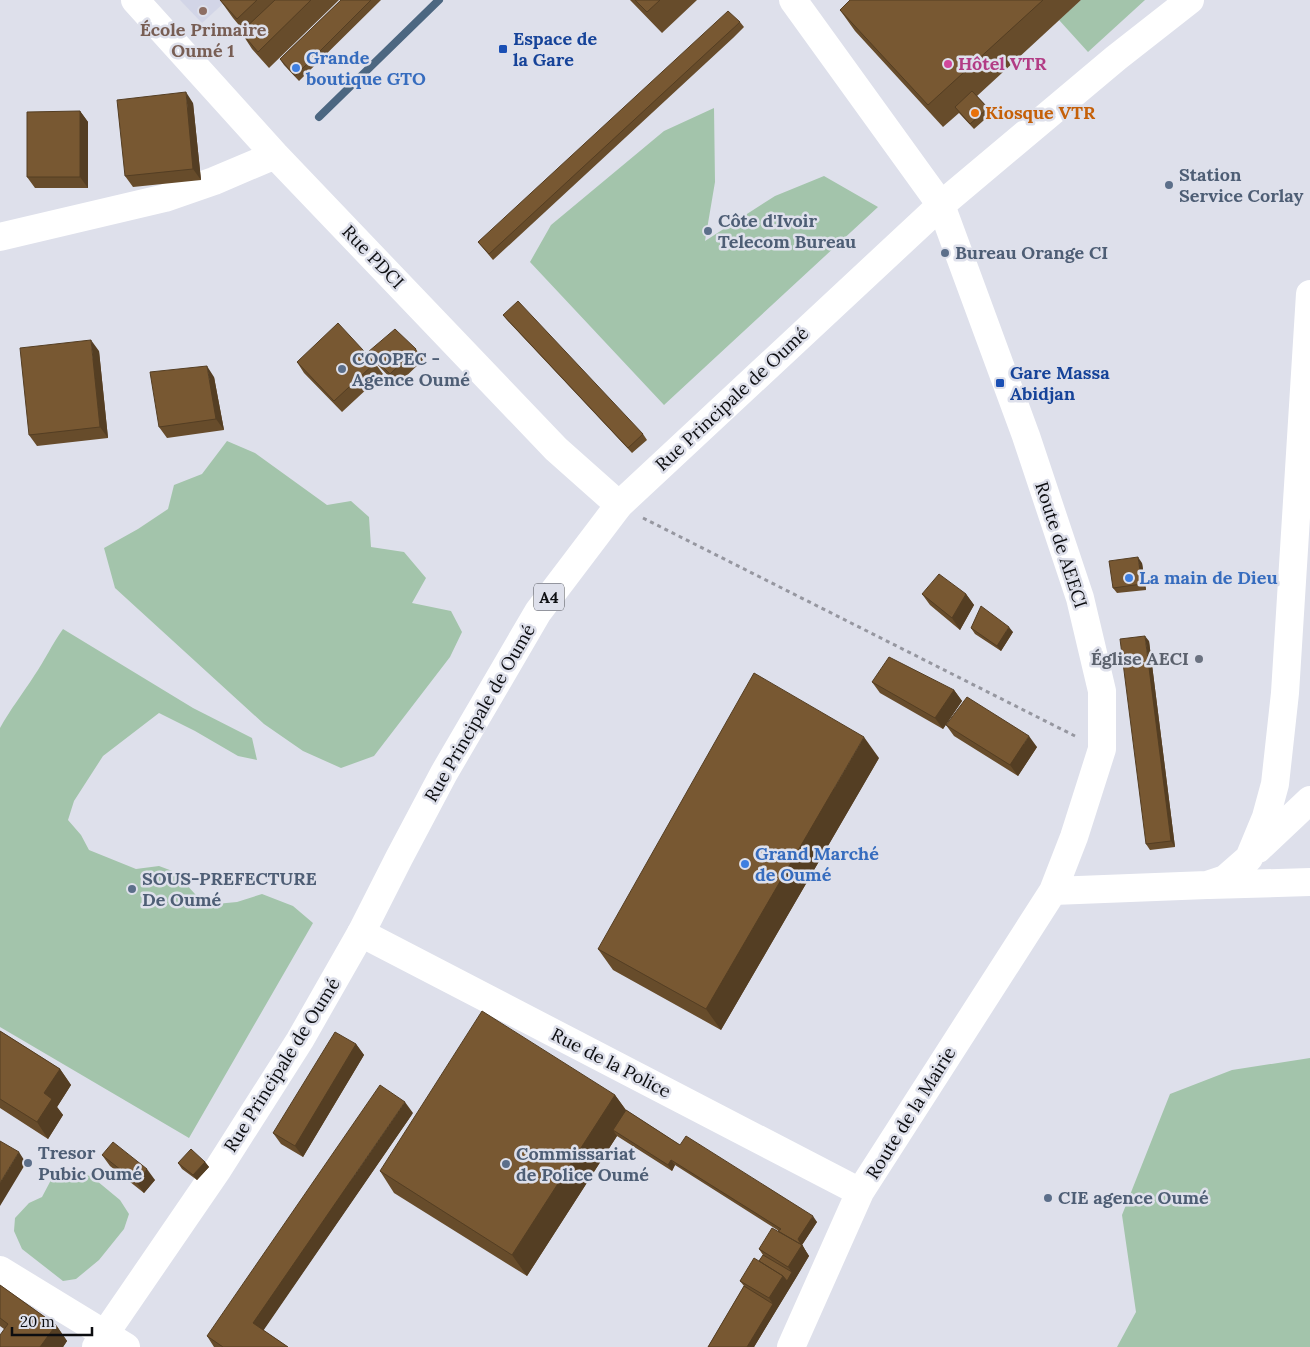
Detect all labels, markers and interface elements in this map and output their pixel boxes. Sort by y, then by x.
marker: École Primaire Oumé 1 [197,5,209,17]
place label: École Primaire Oumé 1 [140,18,267,62]
place label: Espace de la Gare [513,27,598,71]
marker: Espace de la Gare [497,43,509,55]
place label: Grande boutique GTO [305,46,426,90]
place label: Hôtel VTR [958,52,1047,75]
marker: Hôtel VTR [942,58,954,70]
marker: Grande boutique GTO [290,62,302,74]
place label: Kiosque VTR [985,101,1096,124]
marker: Kiosque VTR [969,107,981,119]
place label: Station Service Corlay [1179,163,1303,207]
marker: Station Service Corlay [1163,179,1175,191]
place label: Côte d'Ivoir Telecom Bureau [718,209,856,253]
street label: Rue PDCI [338,220,409,293]
marker: Côte d'Ivoir Telecom Bureau [702,225,714,237]
place label: Bureau Orange CI [955,241,1108,264]
marker: Bureau Orange CI [939,247,951,259]
street label: Rue Principale de Oumé [650,321,813,476]
place label: COOPEC - Agence Oumé [352,347,470,391]
place label: Gare Massa Abidjan [1010,361,1110,405]
marker: COOPEC - Agence Oumé [336,363,348,375]
marker: Gare Massa Abidjan [994,377,1006,389]
street label: Route de AEECI [1030,479,1093,611]
place label: La main de Dieu [1139,566,1278,589]
marker: La main de Dieu [1123,572,1135,584]
road number: A4 [534,584,564,610]
street label: Rue Principale de Oumé [419,620,540,806]
place label: Église AECI [1091,647,1189,670]
marker: Église AECI [1193,653,1205,665]
place label: Grand Marché de Oumé [755,842,879,886]
marker: Grand Marché de Oumé [739,858,751,870]
place label: SOUS-PREFECTURE De Oumé [142,867,317,911]
marker: SOUS-PREFECTURE De Oumé [126,883,138,895]
street label: Rue Principale de Oumé [218,973,345,1156]
street label: Rue de la Police [548,1023,675,1103]
street label: Route de la Mairie [861,1042,961,1183]
place label: Tresor Pubic Oumé [38,1141,142,1185]
place label: Commissariat de Police Oumé [516,1142,649,1186]
marker: Tresor Pubic Oumé [22,1157,34,1169]
marker: Commissariat de Police Oumé [500,1158,512,1170]
place label: CIE agence Oumé [1058,1186,1209,1209]
marker: CIE agence Oumé [1042,1192,1054,1204]
scale bar [12,1304,92,1336]
text: 20 m [20,1312,55,1331]

